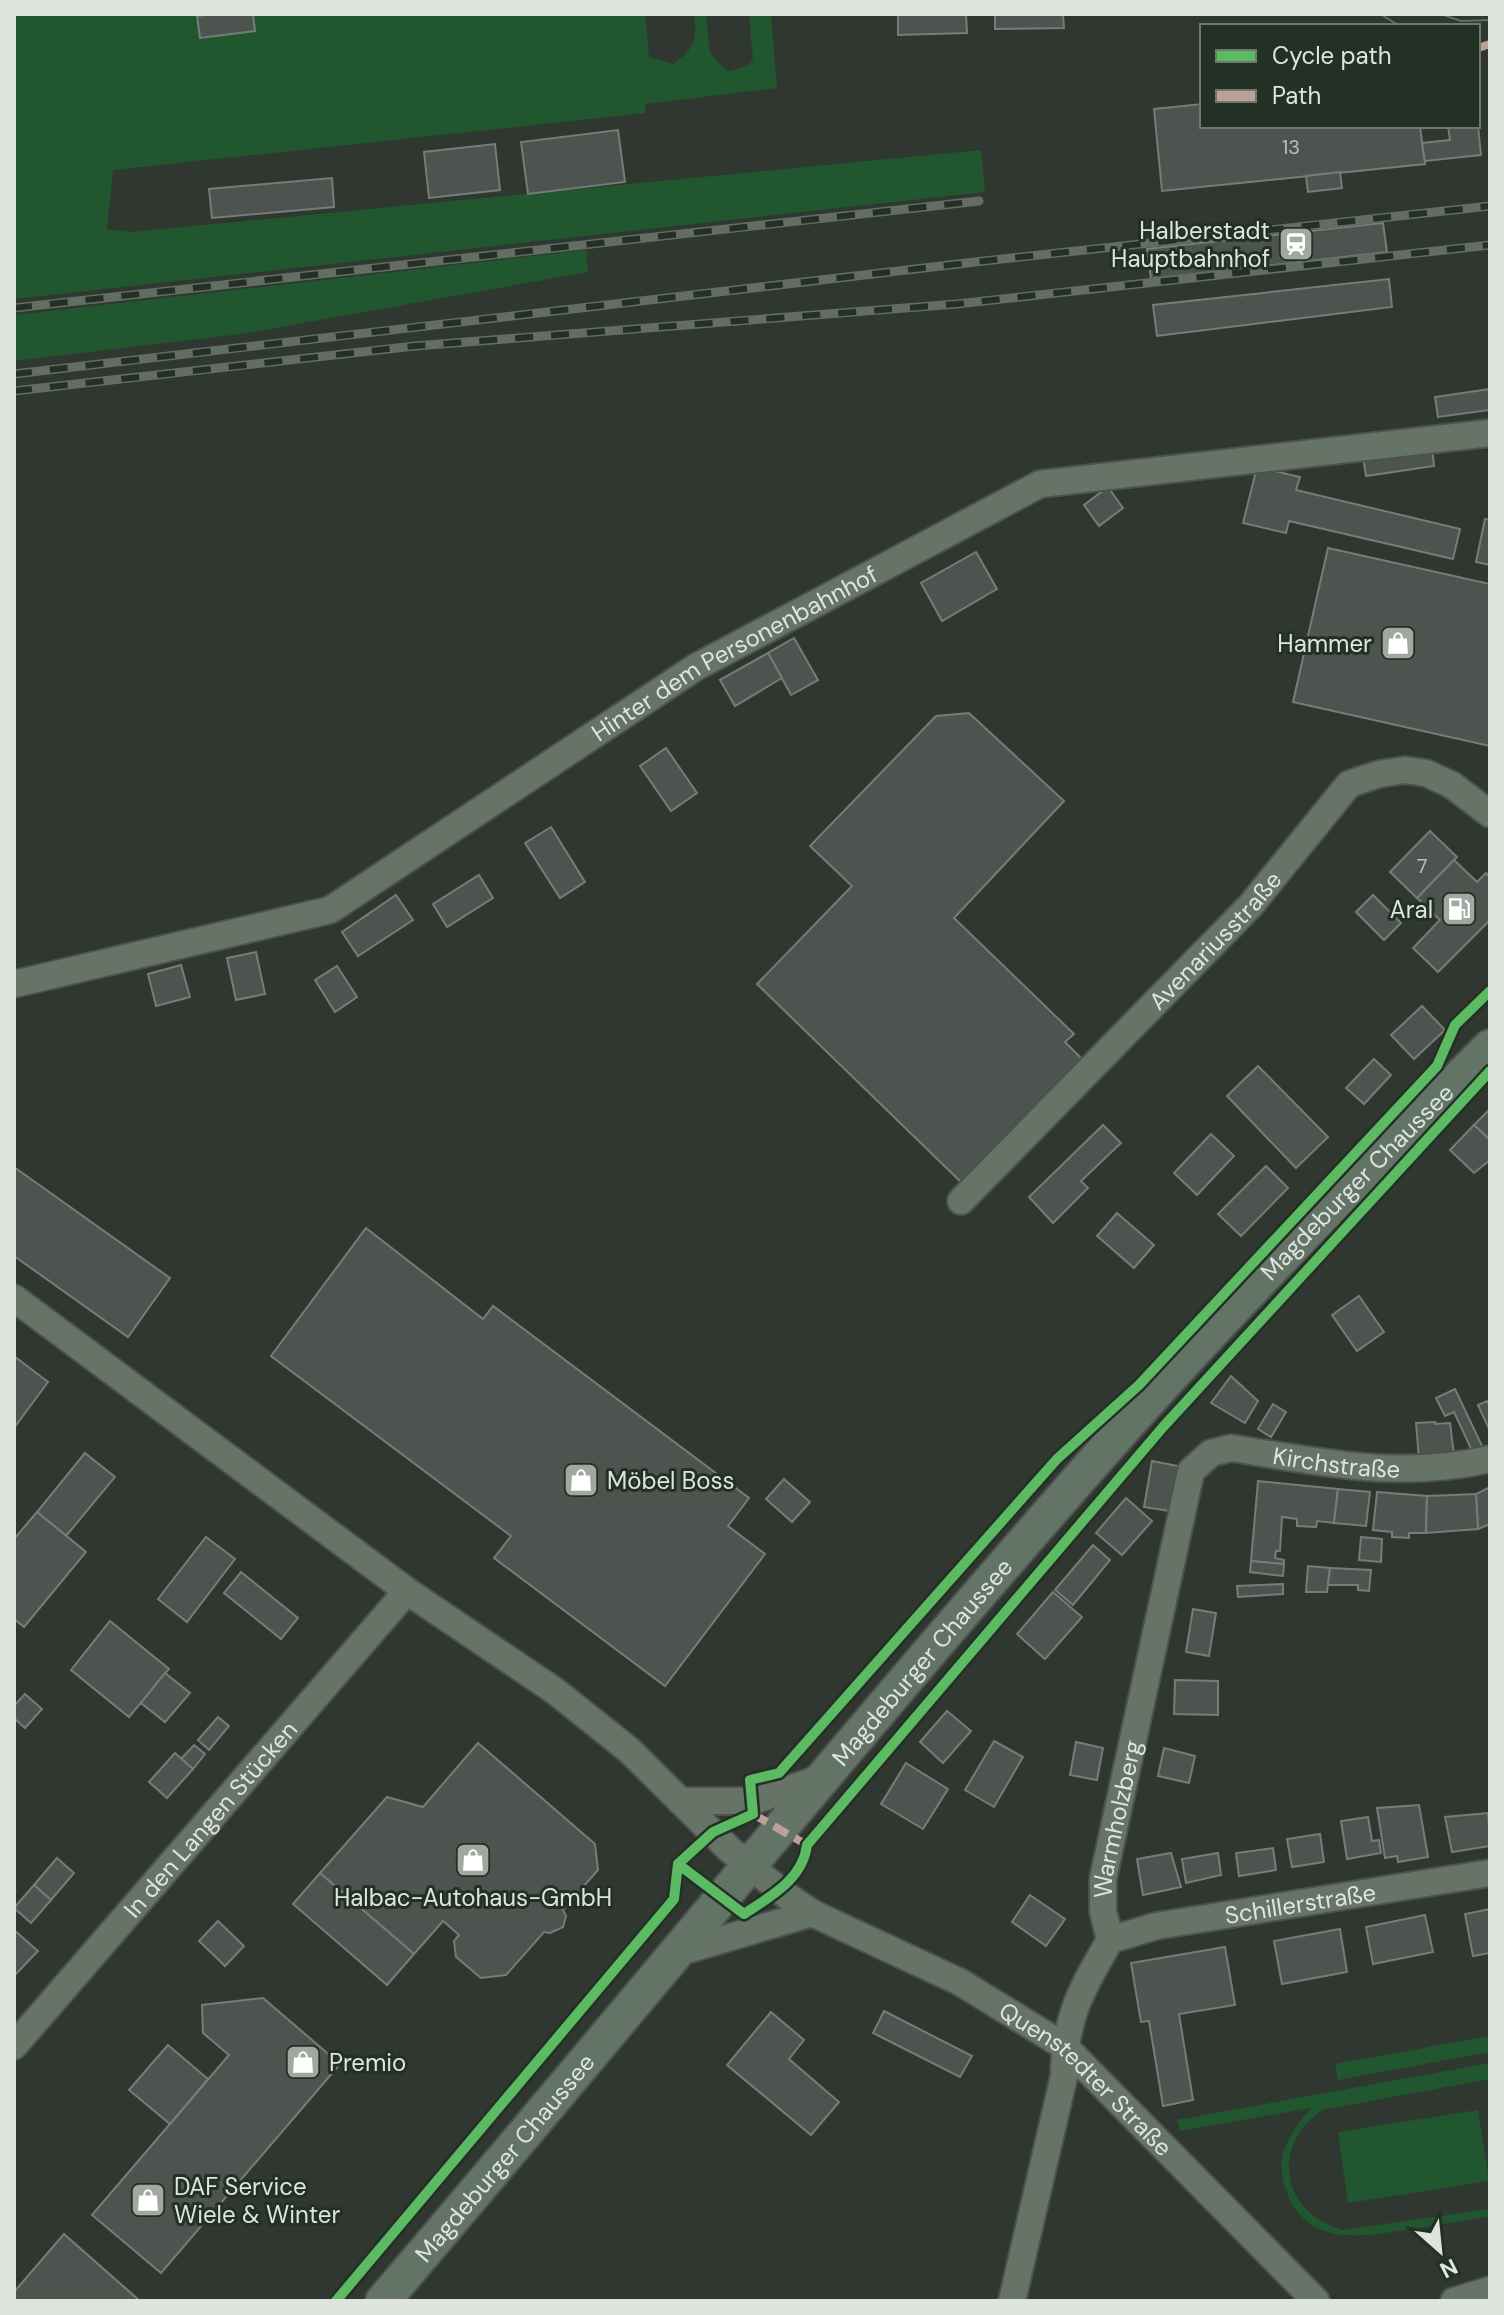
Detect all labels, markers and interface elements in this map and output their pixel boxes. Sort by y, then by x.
legend [1200,24,1480,128]
text: Cycle path [1272,40,1391,71]
text: Path [1272,80,1321,111]
house number: 13 [1282,134,1300,160]
place label: Halberstadt Hauptbahnhof [1111,215,1270,274]
station icon: Halberstadt Hauptbahnhof [1277,225,1315,263]
street label: Hinter dem Personenbahnhof [585,558,882,748]
shop icon: Hammer [1379,624,1417,662]
place label: Hammer [1277,628,1372,659]
house number: 7 [1417,853,1427,879]
street label: Avenariusstraße [1142,865,1288,1016]
fuel station icon: Aral [1440,890,1478,928]
place label: Aral [1390,894,1433,925]
street label: Magdeburger Chaussee [1253,1077,1460,1287]
street label: Kirchstraße [1271,1439,1400,1484]
shop icon: Möbel Boss [562,1461,600,1499]
place label: Möbel Boss [607,1465,735,1496]
street label: Magdeburger Chaussee [824,1551,1019,1772]
street label: In den Langen Stücken [117,1714,304,1924]
street label: Warmholzberg [1088,1737,1148,1898]
shop icon: Halbac-Autohaus-GmbH [454,1841,492,1879]
street label: Schillerstraße [1222,1876,1378,1930]
place label: Halbac-Autohaus-GmbH [334,1882,612,1913]
street label: Quenstedter Straße [993,1994,1179,2162]
shop icon: Premio [284,2043,322,2081]
place label: Premio [329,2047,406,2078]
street label: Magdeburger Chaussee [408,2047,601,2268]
place label: DAF Service Wiele & Winter [174,2171,340,2230]
shop icon: DAF Service Wiele & Winter [129,2181,167,2219]
north arrow [1400,2211,1480,2291]
text: N [1435,2252,1463,2285]

